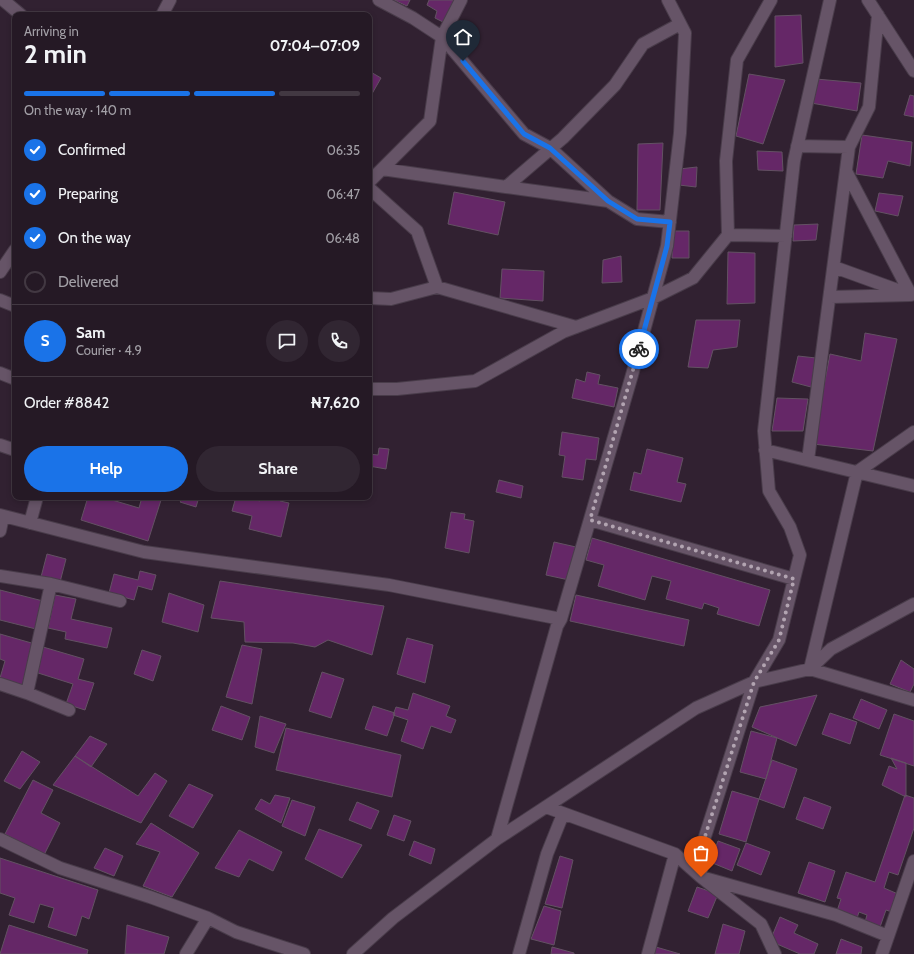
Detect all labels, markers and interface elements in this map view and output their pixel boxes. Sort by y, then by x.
pin [446,20,480,61]
text: Arriving in [24,23,79,39]
icon: home [452,26,474,48]
text: 07:04–07:09 [270,37,360,55]
text: 2 min [24,38,87,70]
text: On the way · 140 m [24,102,131,118]
icon: check [24,139,46,161]
text: Confirmed [58,141,126,159]
text: 06:35 [327,142,360,158]
icon: check [24,183,46,205]
text: Preparing [58,185,118,203]
text: 06:47 [327,186,360,202]
icon: check [24,227,46,249]
text: On the way [58,229,131,247]
text: 06:48 [325,230,360,246]
text: Delivered [58,273,119,291]
button: chat [266,320,308,362]
button: phone [318,320,360,362]
text: Sam [76,324,105,342]
courier [619,329,659,369]
text: S [41,332,49,350]
icon: bike [628,338,650,360]
text: Courier · 4.9 [76,342,142,358]
text: Order #8842 [24,394,109,412]
text: ₦7,620 [310,394,360,412]
button: Help [24,446,188,492]
button: Share [196,446,360,492]
pin [684,836,718,877]
icon: bag [690,842,712,864]

